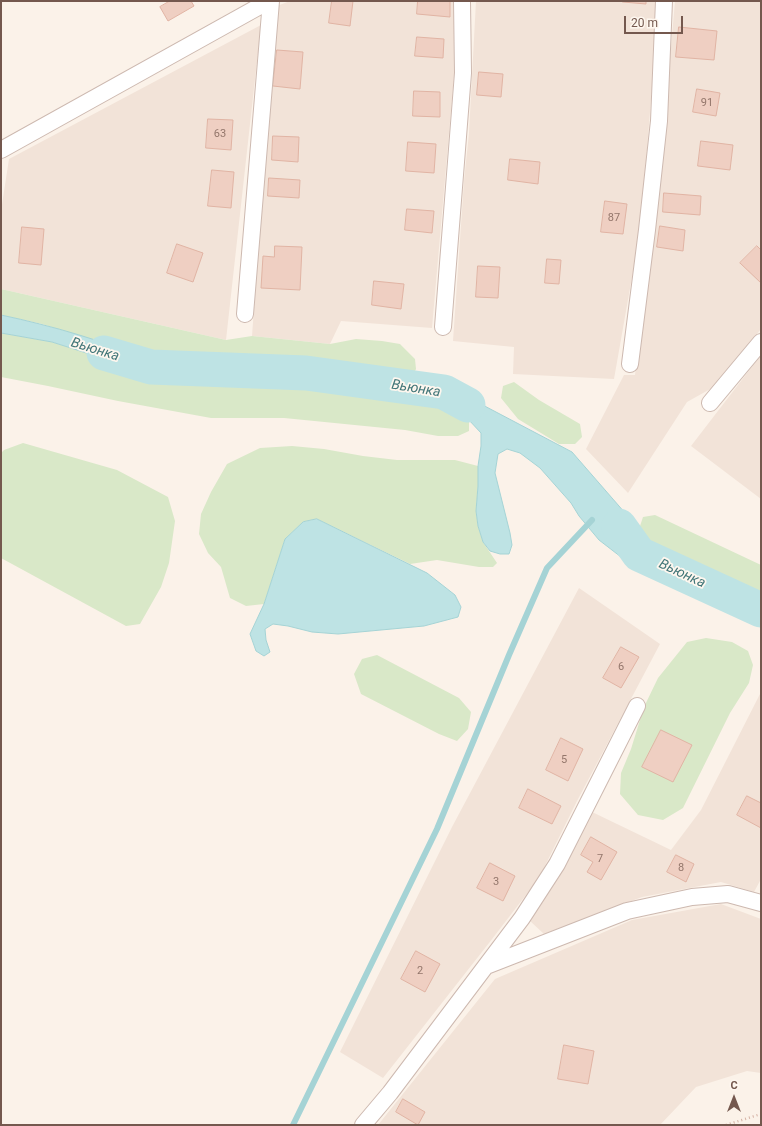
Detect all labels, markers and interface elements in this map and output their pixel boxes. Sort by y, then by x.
scale bar [626,8,685,34]
text: 20 m [631,16,658,30]
house number: 91 [701,96,713,110]
house number: 63 [214,127,226,141]
house number: 87 [608,211,620,225]
water label: Вьюнка [69,335,121,365]
water label: Вьюнка [390,377,442,401]
water label: Вьюнка [656,556,708,592]
house number: 6 [618,660,624,674]
house number: 5 [561,753,567,767]
house number: 7 [597,852,603,866]
house number: 8 [678,861,684,875]
house number: 3 [493,875,499,889]
house number: 2 [417,964,423,978]
north arrow [714,1078,754,1118]
text: С [730,1079,738,1092]

